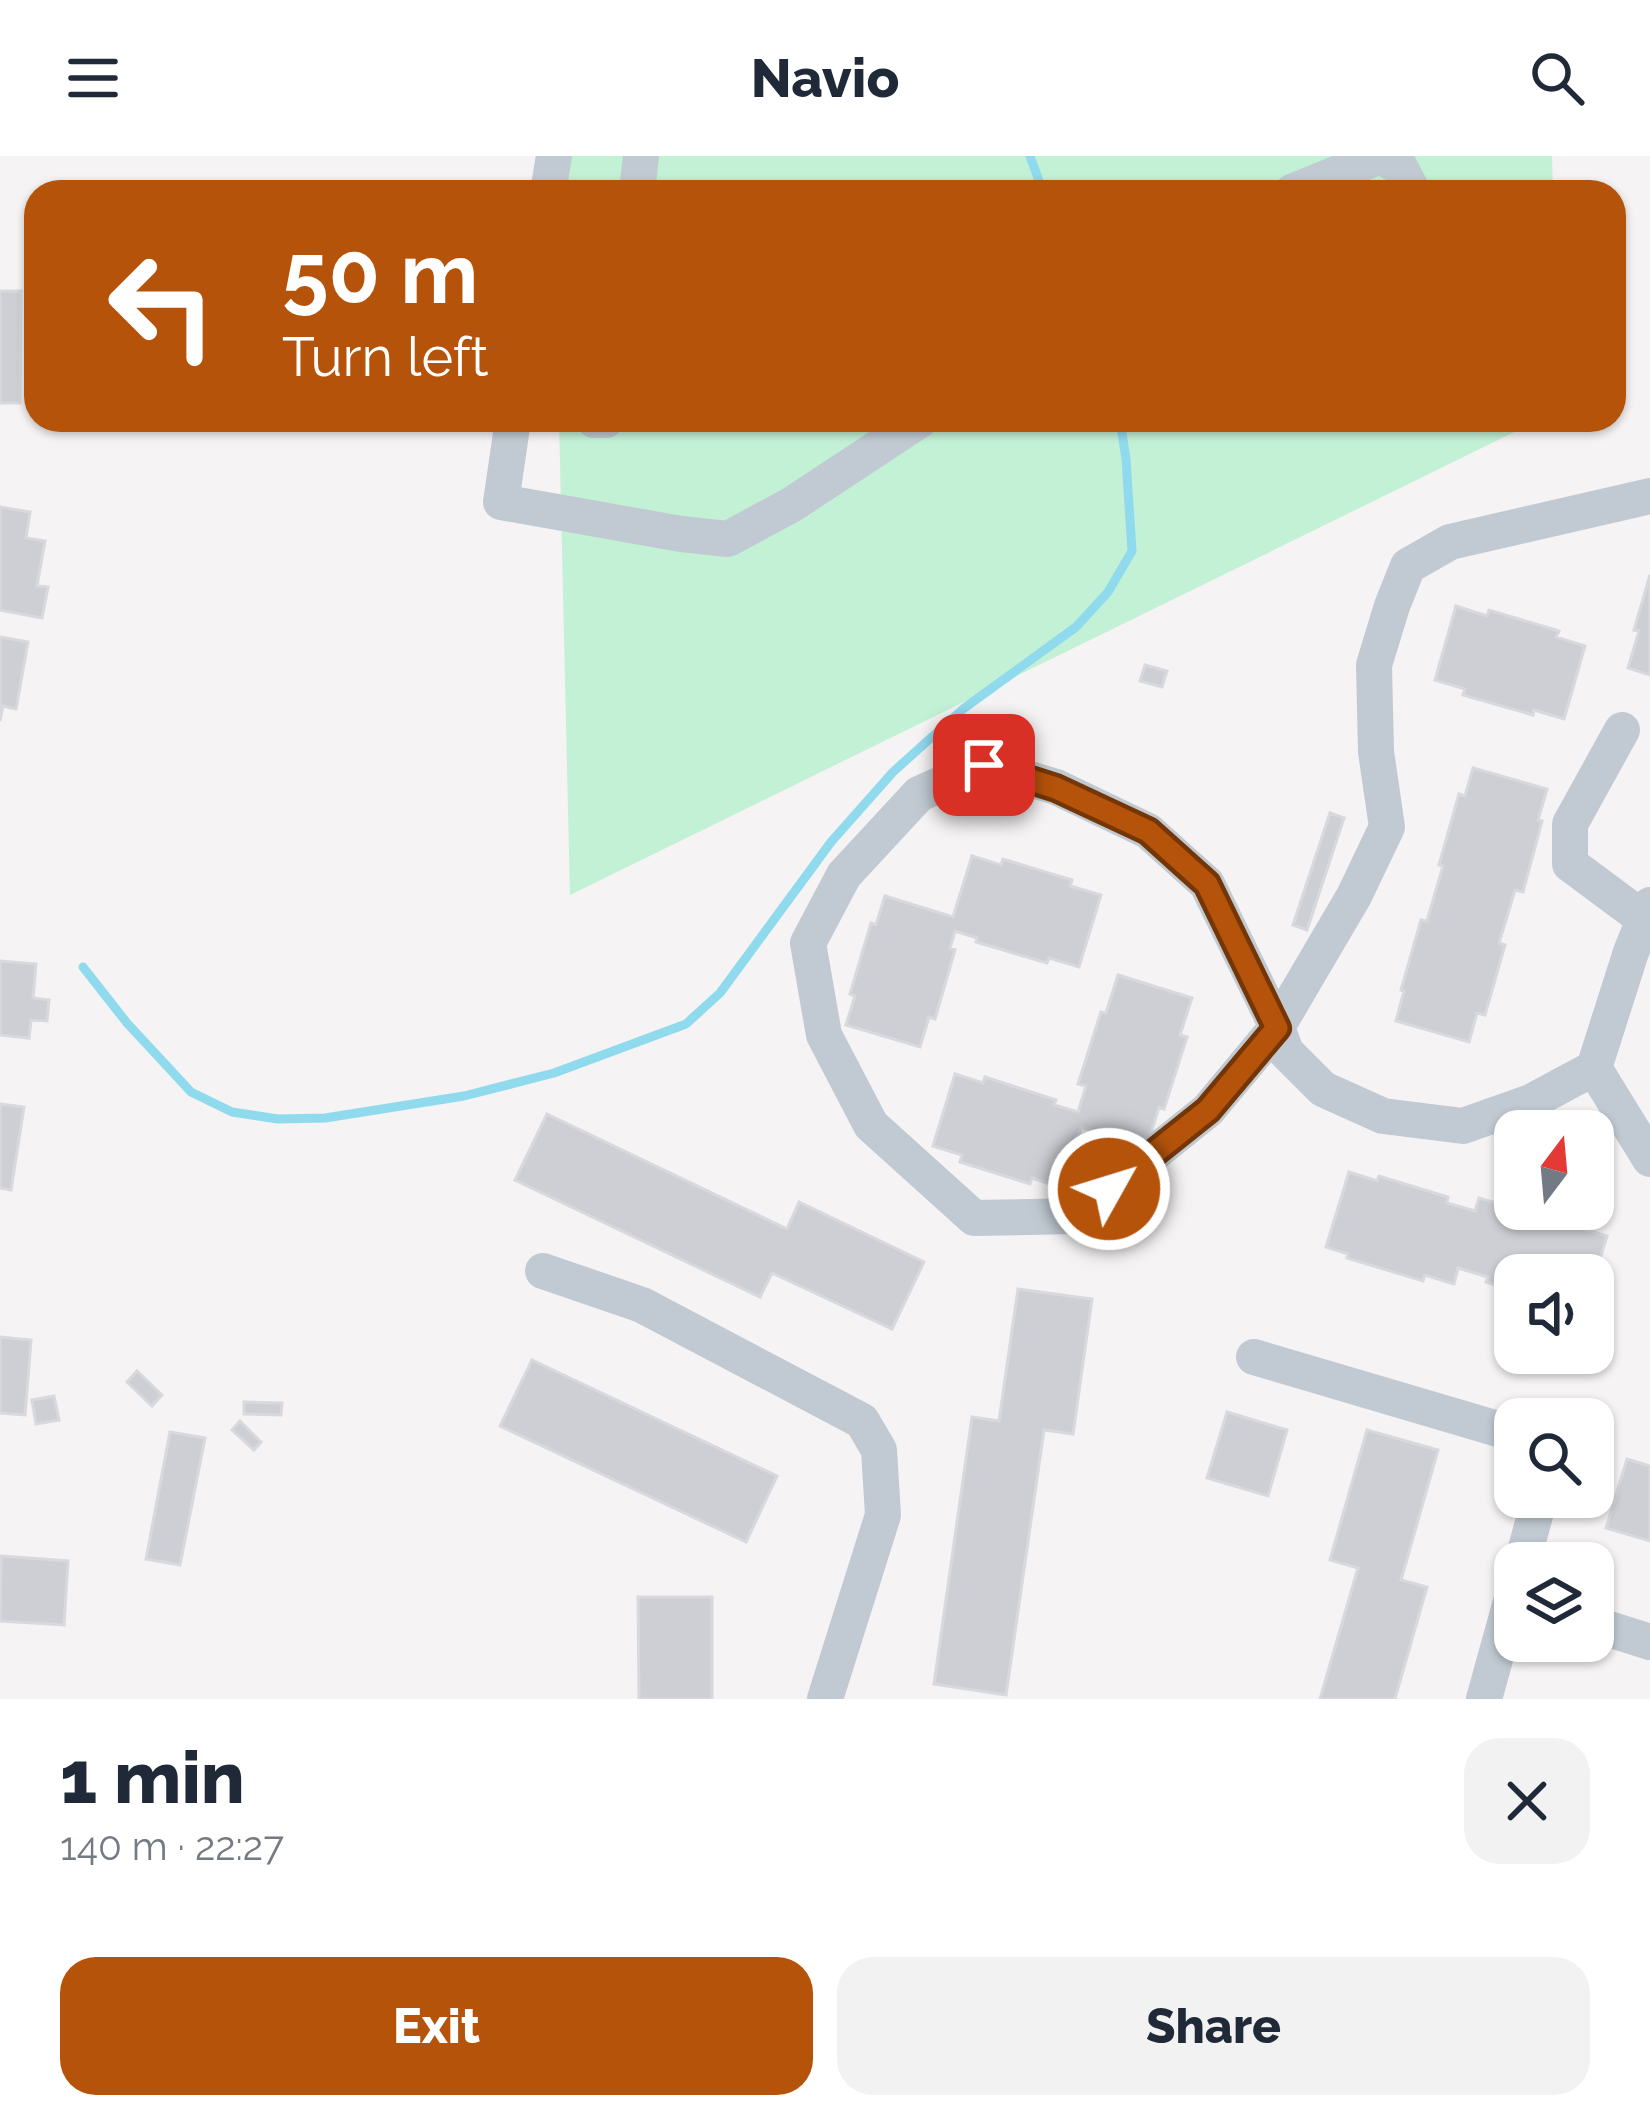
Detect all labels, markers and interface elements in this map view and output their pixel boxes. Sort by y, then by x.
icon: menu [60,45,126,111]
icon: search [1524,45,1590,111]
text: Navio [751,46,899,110]
text: 50 m [282,224,478,323]
icon: left [84,228,240,384]
text: Turn left [282,325,489,389]
pin [933,714,1035,816]
icon: arrive [951,732,1017,798]
north arrow [1494,1110,1614,1230]
map controls [1494,1110,1614,1662]
position arrow [1046,1126,1172,1252]
button: sound [1494,1254,1614,1374]
button: search [1494,1398,1614,1518]
button: layers [1494,1542,1614,1662]
text: 1 min [60,1735,245,1820]
button: close [1464,1738,1590,1864]
text: 140 m · 22:27 [60,1823,284,1869]
button: Exit [60,1957,813,2095]
button: Share [837,1957,1590,2095]

